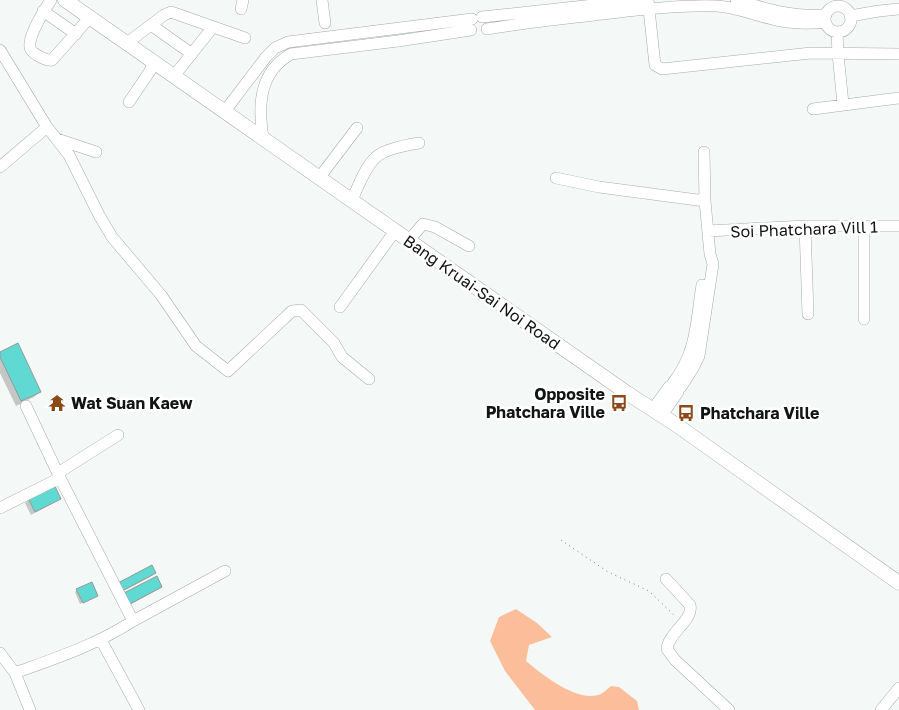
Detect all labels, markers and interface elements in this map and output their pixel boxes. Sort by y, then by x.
street label: Soi Phatchara Vill 1 [730,216,878,242]
street label: Bang Kruai-Sai Noi Road [400,230,564,354]
place label: Opposite Phatchara Ville [486,384,605,422]
temple icon: Wat Suan Kaew [47,393,67,413]
place label: Wat Suan Kaew [71,393,193,413]
bus stop icon: Opposite Phatchara Ville [609,393,629,413]
bus stop icon: Phatchara Ville [676,403,696,423]
place label: Phatchara Ville [700,403,819,423]

